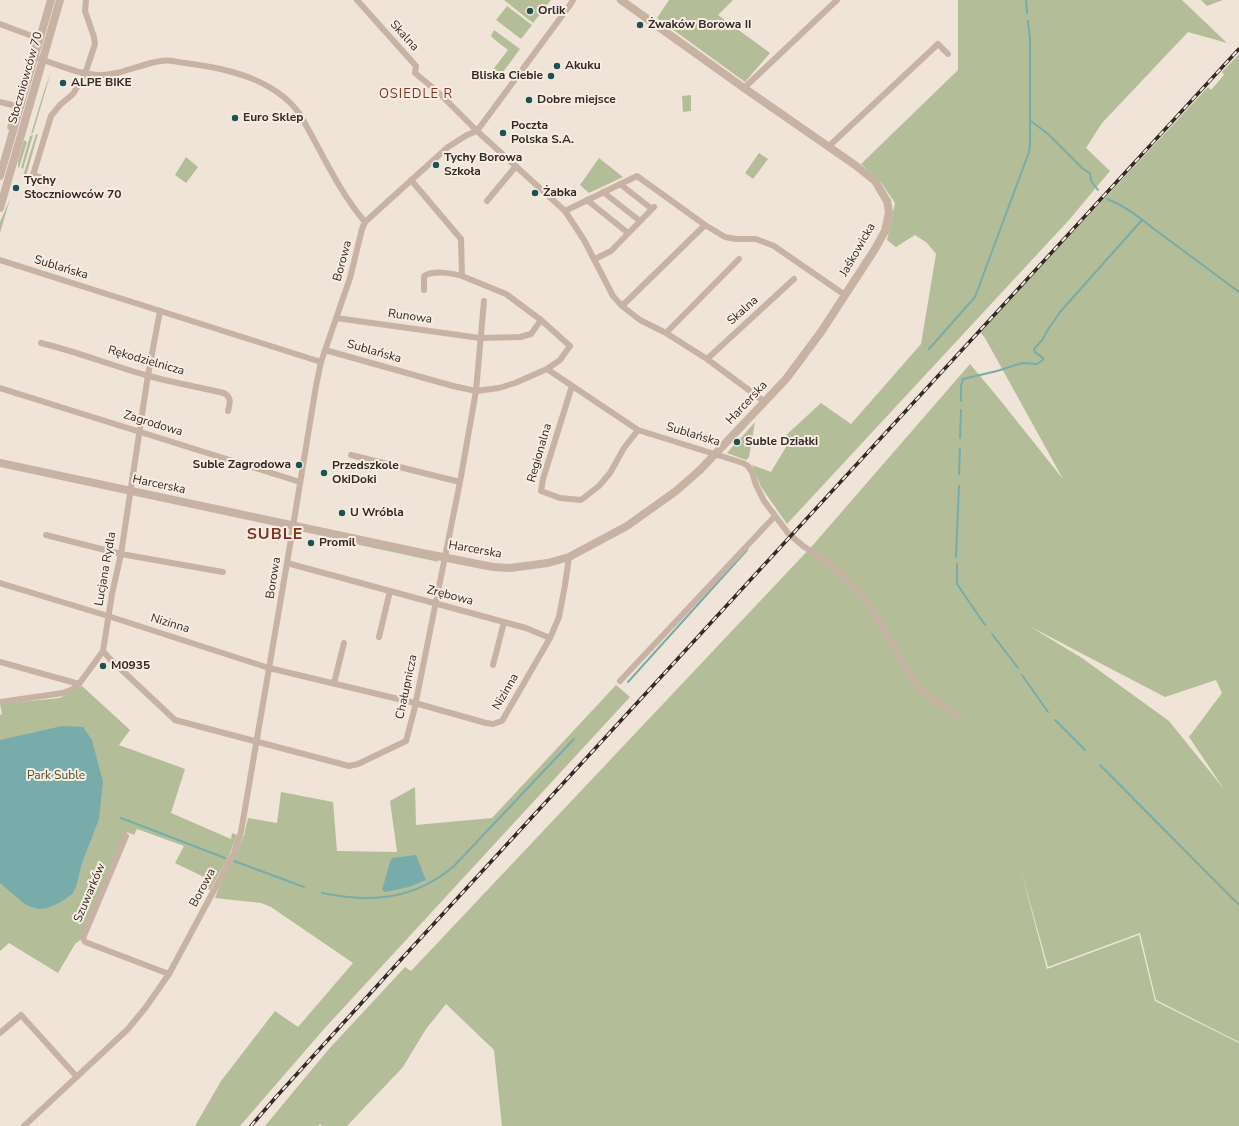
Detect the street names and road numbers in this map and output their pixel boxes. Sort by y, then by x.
street label: Skalna [386,18,422,54]
street label: Stoczniowców 70 [6,30,46,126]
street label: Jaśkowicka [837,221,879,279]
street label: Borowa [331,239,355,283]
street label: Sublańska [32,253,90,283]
street label: Skalna [725,293,761,329]
street label: Runowa [387,307,433,327]
street label: Sublańska [345,337,403,367]
street label: Rękodzielnicza [106,343,186,379]
street label: Harcerska [723,378,771,428]
street label: Zagrodowa [122,408,184,440]
street label: Sublańska [664,420,722,450]
street label: Regionalna [525,422,555,484]
street label: Harcerska [131,472,187,498]
street label: Lucjana Rydla [92,531,120,607]
street label: Harcerska [447,538,503,562]
street label: Borowa [264,556,284,600]
street label: Zrębowa [425,583,475,609]
street label: Nizinna [149,611,191,637]
street label: Chałupnicza [393,653,421,721]
street label: Nizinna [490,671,522,713]
street label: Szuwarków [71,861,109,925]
street label: Borowa [187,866,219,910]

